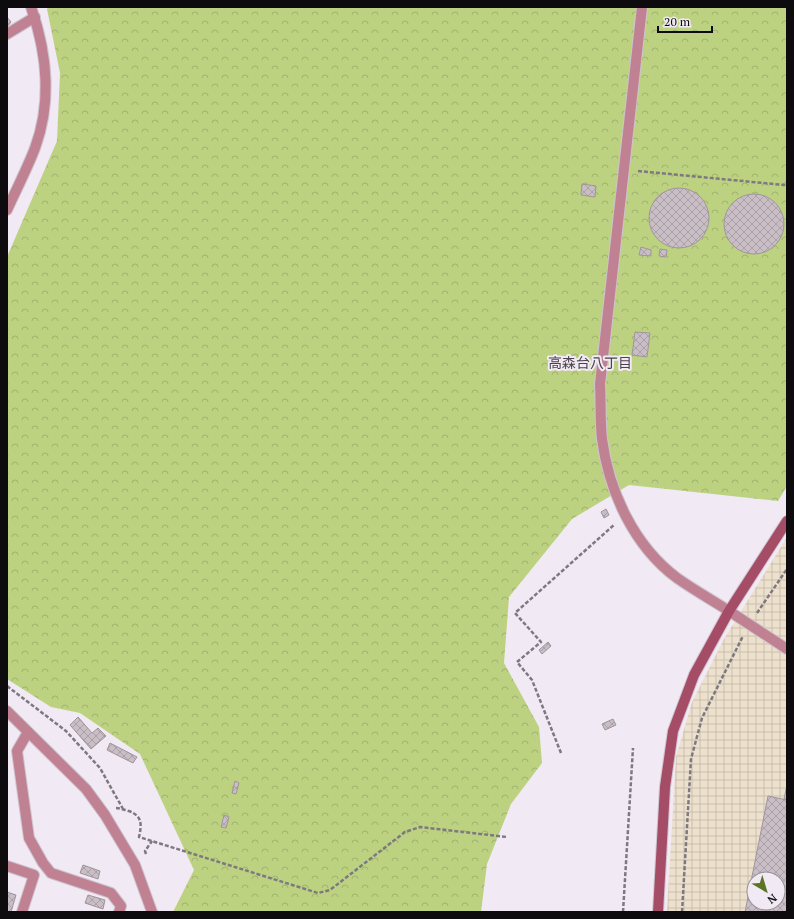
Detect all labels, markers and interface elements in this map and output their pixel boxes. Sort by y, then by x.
scale bar [658,8,712,34]
text: 20 m [664,14,691,29]
district label: 高森台八丁目 [548,353,632,372]
north arrow [746,871,786,911]
text: N [764,891,780,907]

